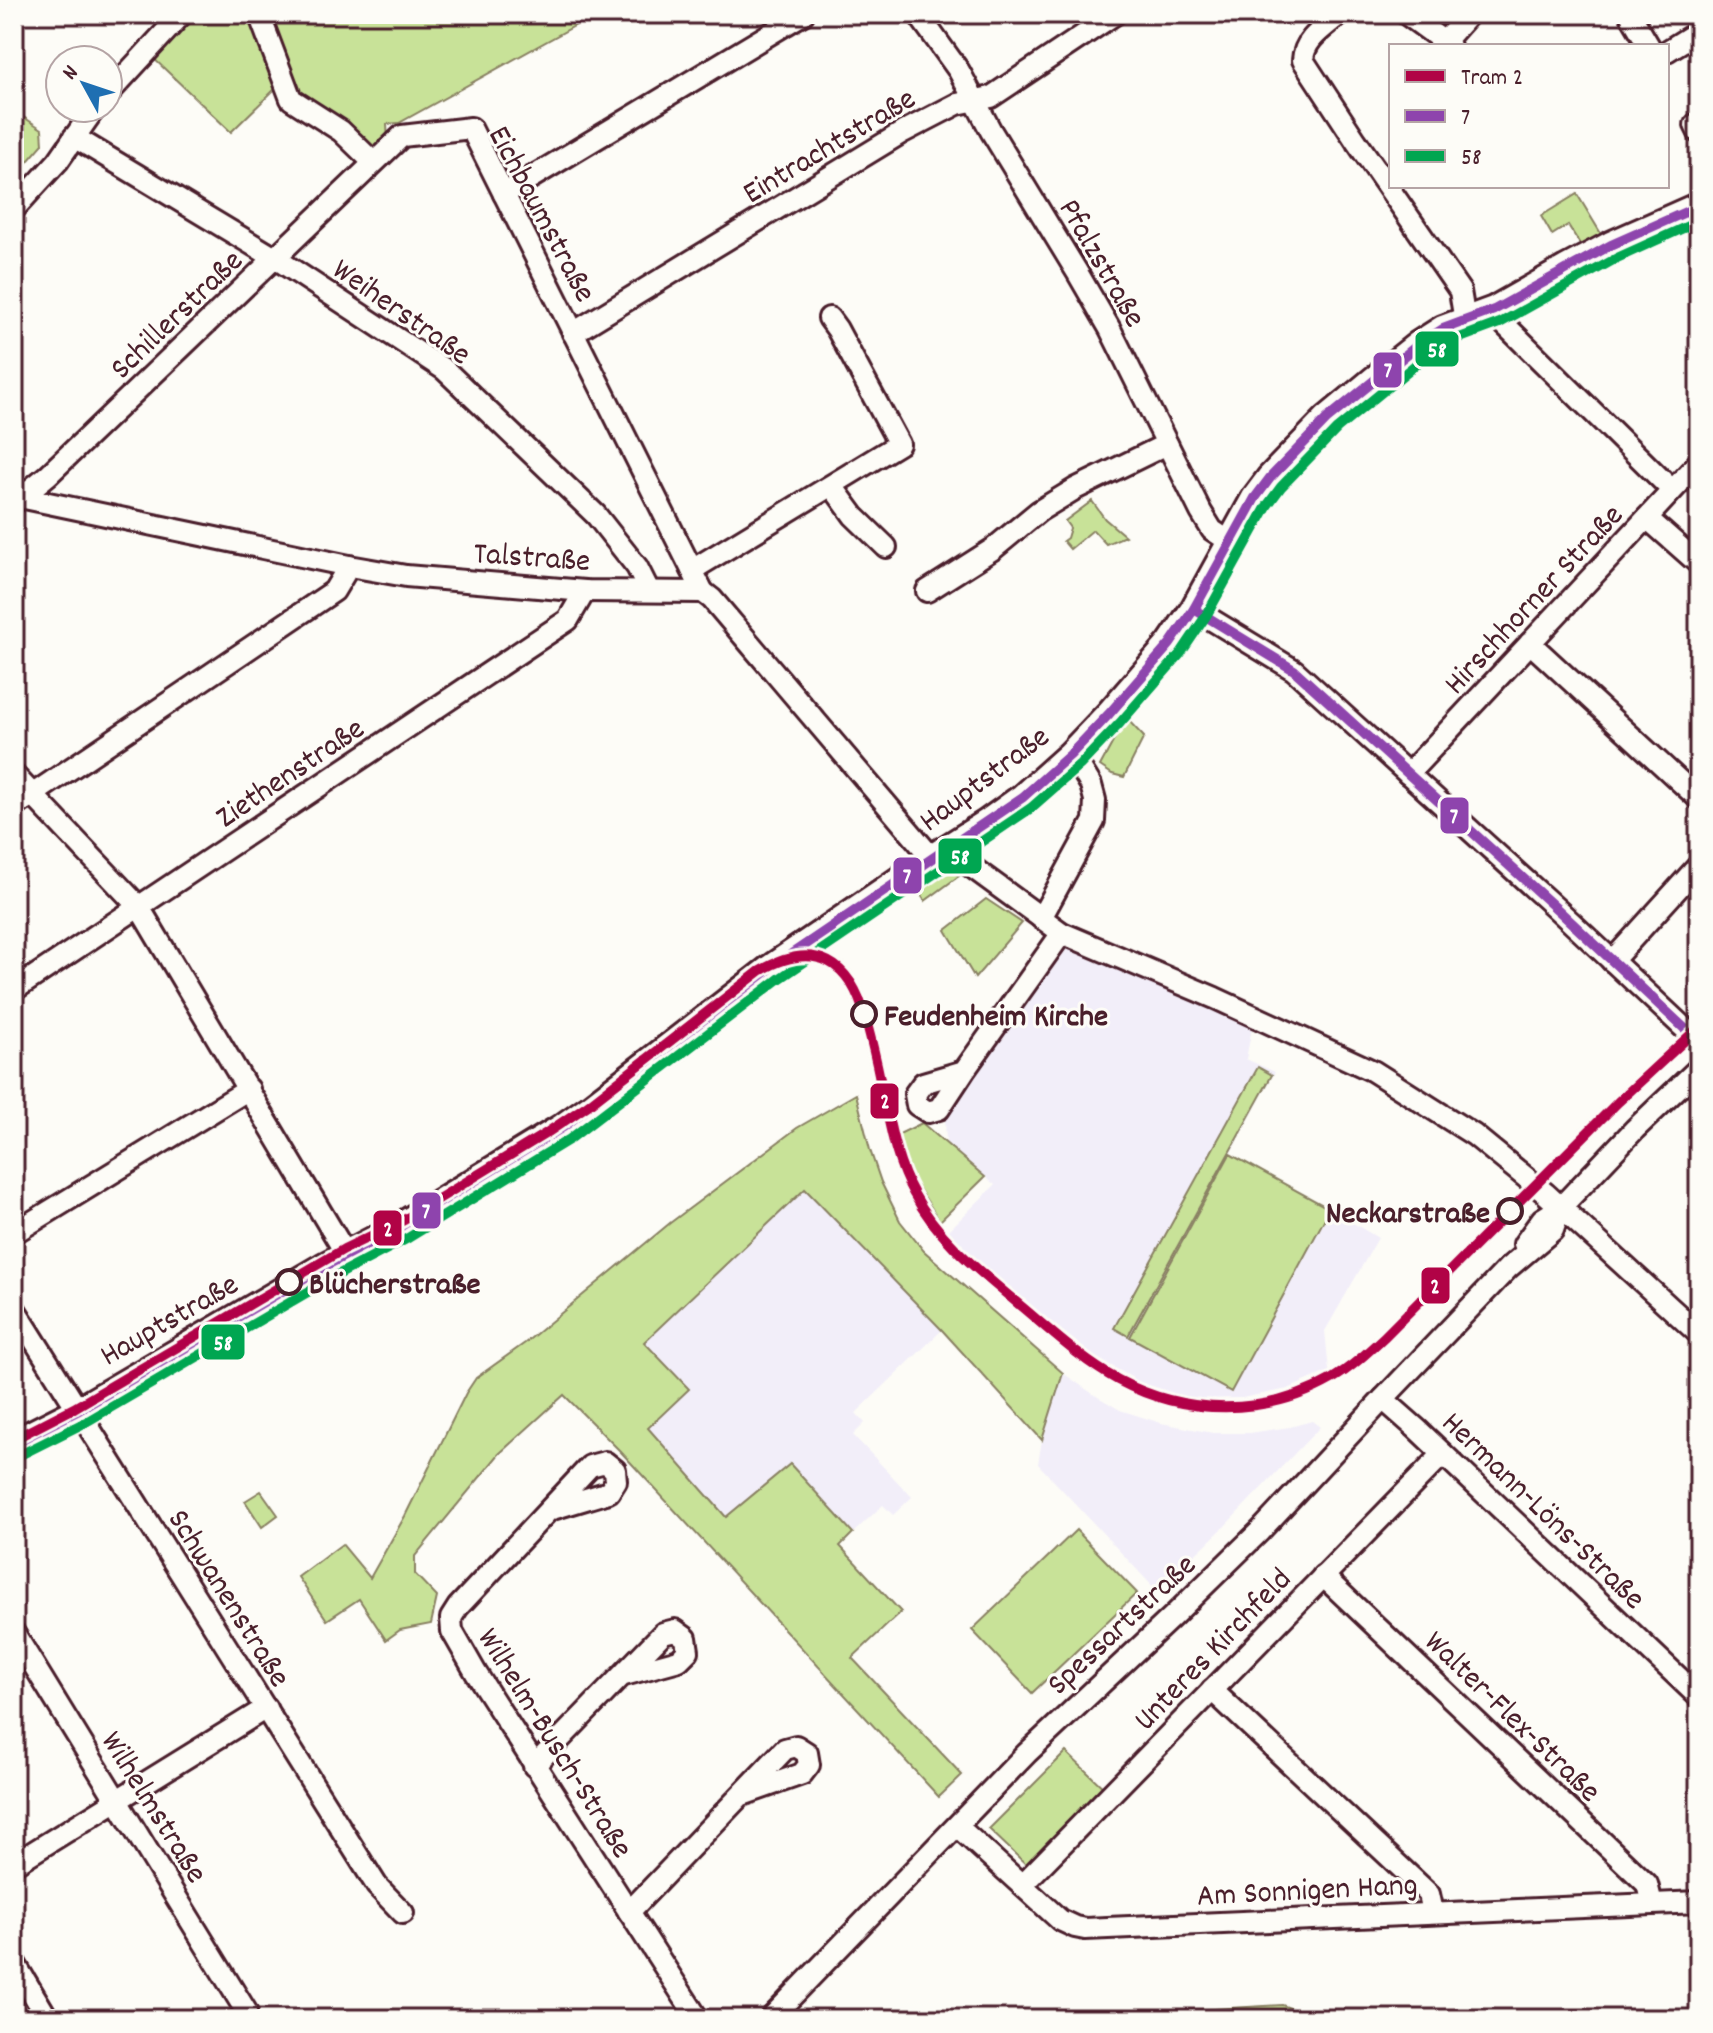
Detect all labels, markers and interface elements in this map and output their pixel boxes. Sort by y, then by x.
north arrow [44,44,124,124]
legend [1389,44,1669,188]
text: N [56,59,87,88]
text: Tram 2 [1461,62,1523,96]
street label: Eintrachtstraße [735,78,926,218]
text: 7 [1461,102,1470,136]
street label: Eichbaumstraße [474,119,605,312]
text: 58 [1461,142,1482,176]
street label: Pfalzstraße [1044,191,1155,338]
street label: Schillerstraße [101,241,256,392]
street label: Weiherstraße [321,249,479,379]
line badge: 58 [1414,330,1460,368]
text: 58 [1427,337,1447,368]
line badge: 7 [1372,351,1403,389]
text: 7 [1384,357,1393,388]
street label: Hirschhorner Straße [1435,496,1636,707]
street label: Talstraße [472,533,592,587]
street label: Ziethenstraße [208,708,375,842]
street label: Hauptstraße [911,717,1061,845]
line badge: 7 [1439,796,1470,835]
text: 7 [1450,803,1459,834]
line badge: 58 [937,837,983,875]
text: 58 [950,844,970,875]
line badge: 7 [892,856,923,895]
text: 7 [903,863,912,894]
place label: Feudenheim Kirche [884,996,1108,1042]
marker: Feudenheim Kirche [851,1001,877,1027]
line badge: 2 [869,1082,900,1120]
text: 2 [880,1088,890,1119]
line badge: 7 [411,1191,442,1230]
place label: Neckarstraße [1326,1193,1490,1239]
text: 7 [422,1198,431,1229]
marker: Neckarstraße [1497,1198,1523,1224]
line badge: 2 [372,1209,403,1247]
text: 2 [383,1216,393,1247]
street label: Hauptstraße [93,1264,248,1381]
place label: Blücherstraße [309,1264,481,1310]
line badge: 2 [1420,1266,1451,1305]
marker: Blücherstraße [276,1269,302,1295]
text: 2 [1430,1273,1440,1304]
line badge: 58 [200,1323,246,1361]
text: 58 [213,1330,233,1361]
street label: Hermann-Löns-Straße [1429,1403,1654,1622]
street label: Schwanenstraße [154,1502,300,1698]
street label: Spessartstraße [1038,1545,1209,1708]
street label: Unteres Kirchfeld [1125,1560,1304,1743]
street label: Wilhelm-Busch-Straße [463,1620,642,1869]
street label: Walter-Flex-Straße [1412,1622,1609,1815]
street label: Wilhelmstraße [87,1724,217,1894]
street label: Am Sonnigen Hang [1196,1864,1419,1922]

